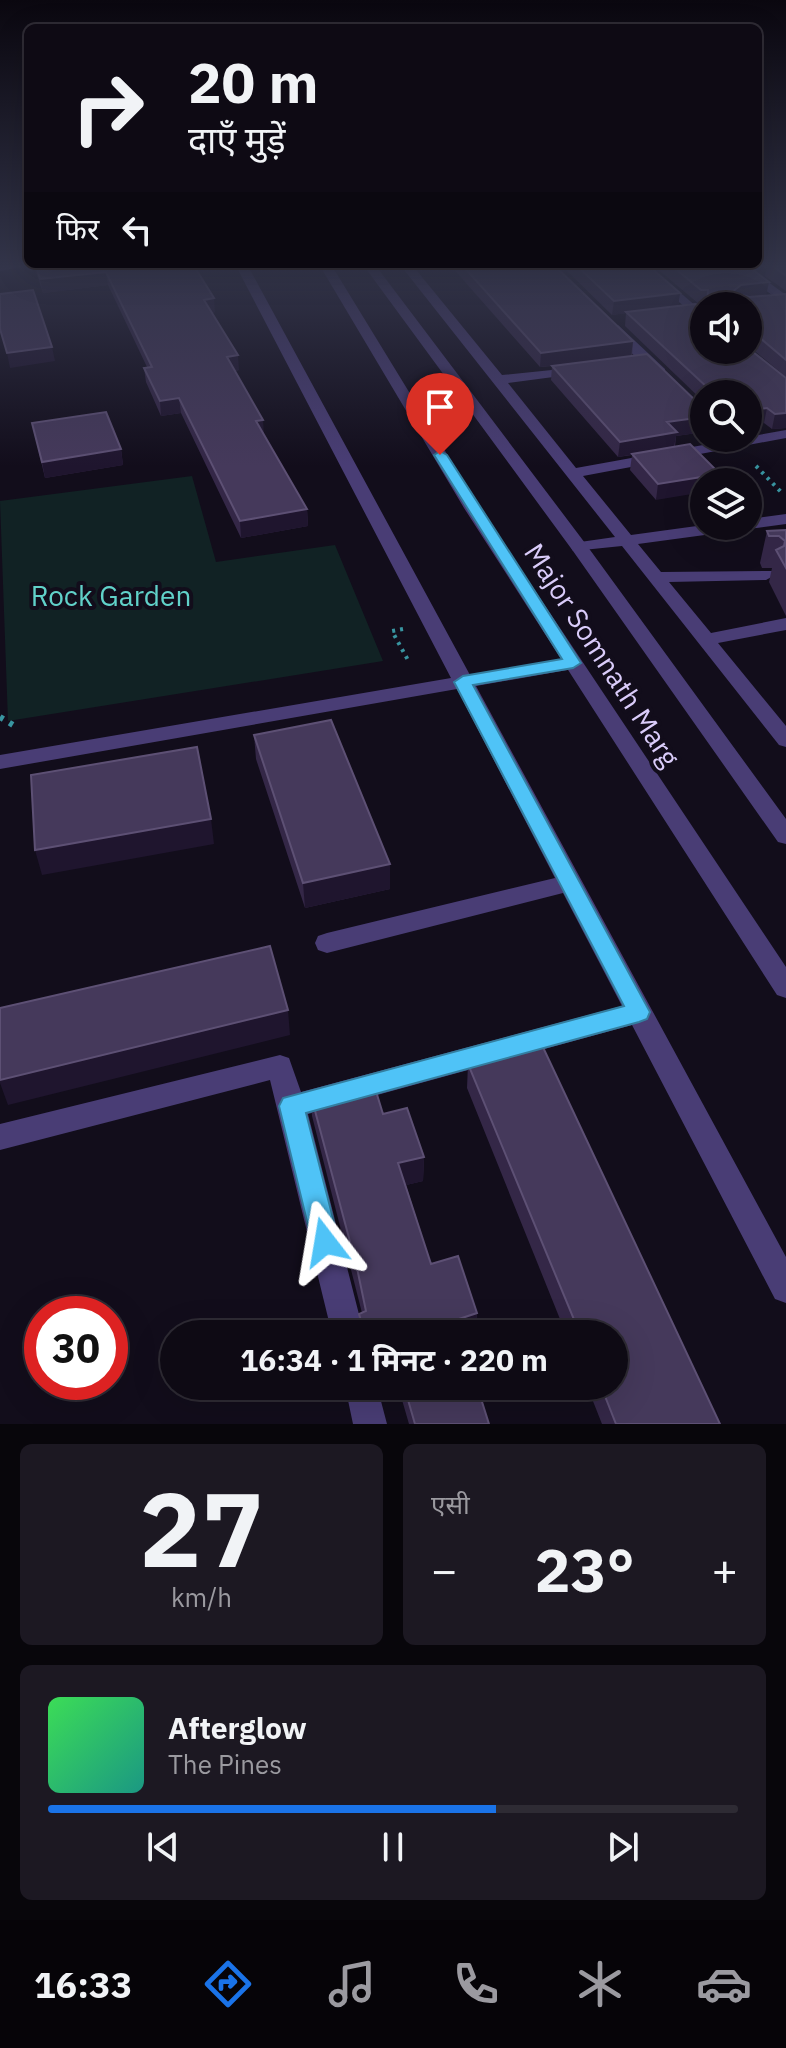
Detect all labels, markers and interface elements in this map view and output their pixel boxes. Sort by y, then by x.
text: 20 m [188,46,318,118]
icon: right [56,56,160,160]
text: दाएँ मुड़ें [188,116,286,163]
icon: left [115,208,159,252]
text: फिर [56,209,99,248]
map controls [690,292,762,540]
button: sound [690,292,762,364]
pin [406,373,474,455]
button: search [690,380,762,452]
icon: arrive [418,385,462,429]
button: layers [690,468,762,540]
street label: Major Somnath Marg [516,536,689,774]
park label: Rock Garden [31,577,191,614]
position arrow [283,1200,367,1284]
speed limit sign: 30 [24,1296,128,1400]
text: 16:34 · 1 मिनट · 220 m [240,1340,548,1379]
text: 27 [139,1460,264,1596]
text: एसी [431,1487,470,1521]
text: 23° [534,1530,635,1609]
text: − [431,1541,457,1598]
text: + [712,1541,738,1598]
text: km/h [171,1580,232,1614]
text: Afterglow [168,1708,307,1747]
text: The Pines [168,1747,282,1781]
icon: previous [141,1825,185,1869]
icon: pause [371,1825,415,1869]
icon: next [601,1825,645,1869]
icon: directions [200,1956,256,2012]
icon: music [324,1956,380,2012]
icon: phone [448,1956,504,2012]
icon: climate [572,1956,628,2012]
icon: car [696,1956,752,2012]
text: 16:33 [34,1961,132,2008]

